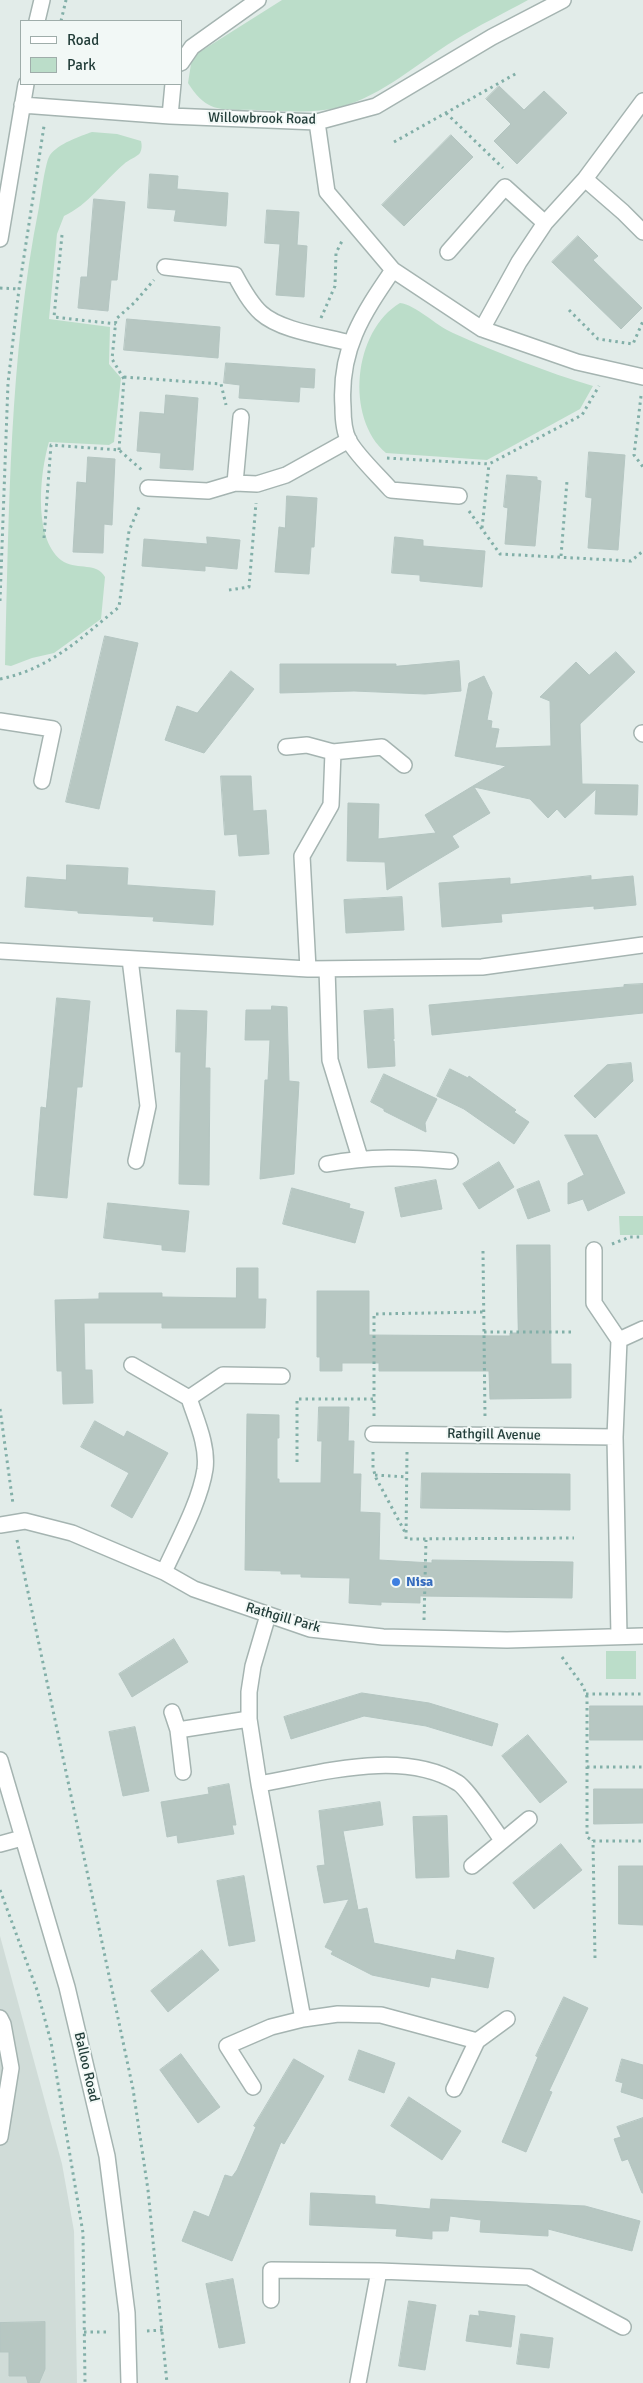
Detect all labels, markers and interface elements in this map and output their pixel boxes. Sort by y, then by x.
legend [20,20,182,85]
text: Road [67,31,99,49]
text: Park [67,56,96,74]
street label: Willowbrook Road [208,110,316,128]
street label: Rathgill Avenue [447,1426,541,1444]
place label: Nisa [406,1574,433,1590]
marker: Nisa [390,1576,402,1588]
street label: Rathgill Park [244,1599,322,1637]
street label: Balloo Road [70,2030,102,2104]

